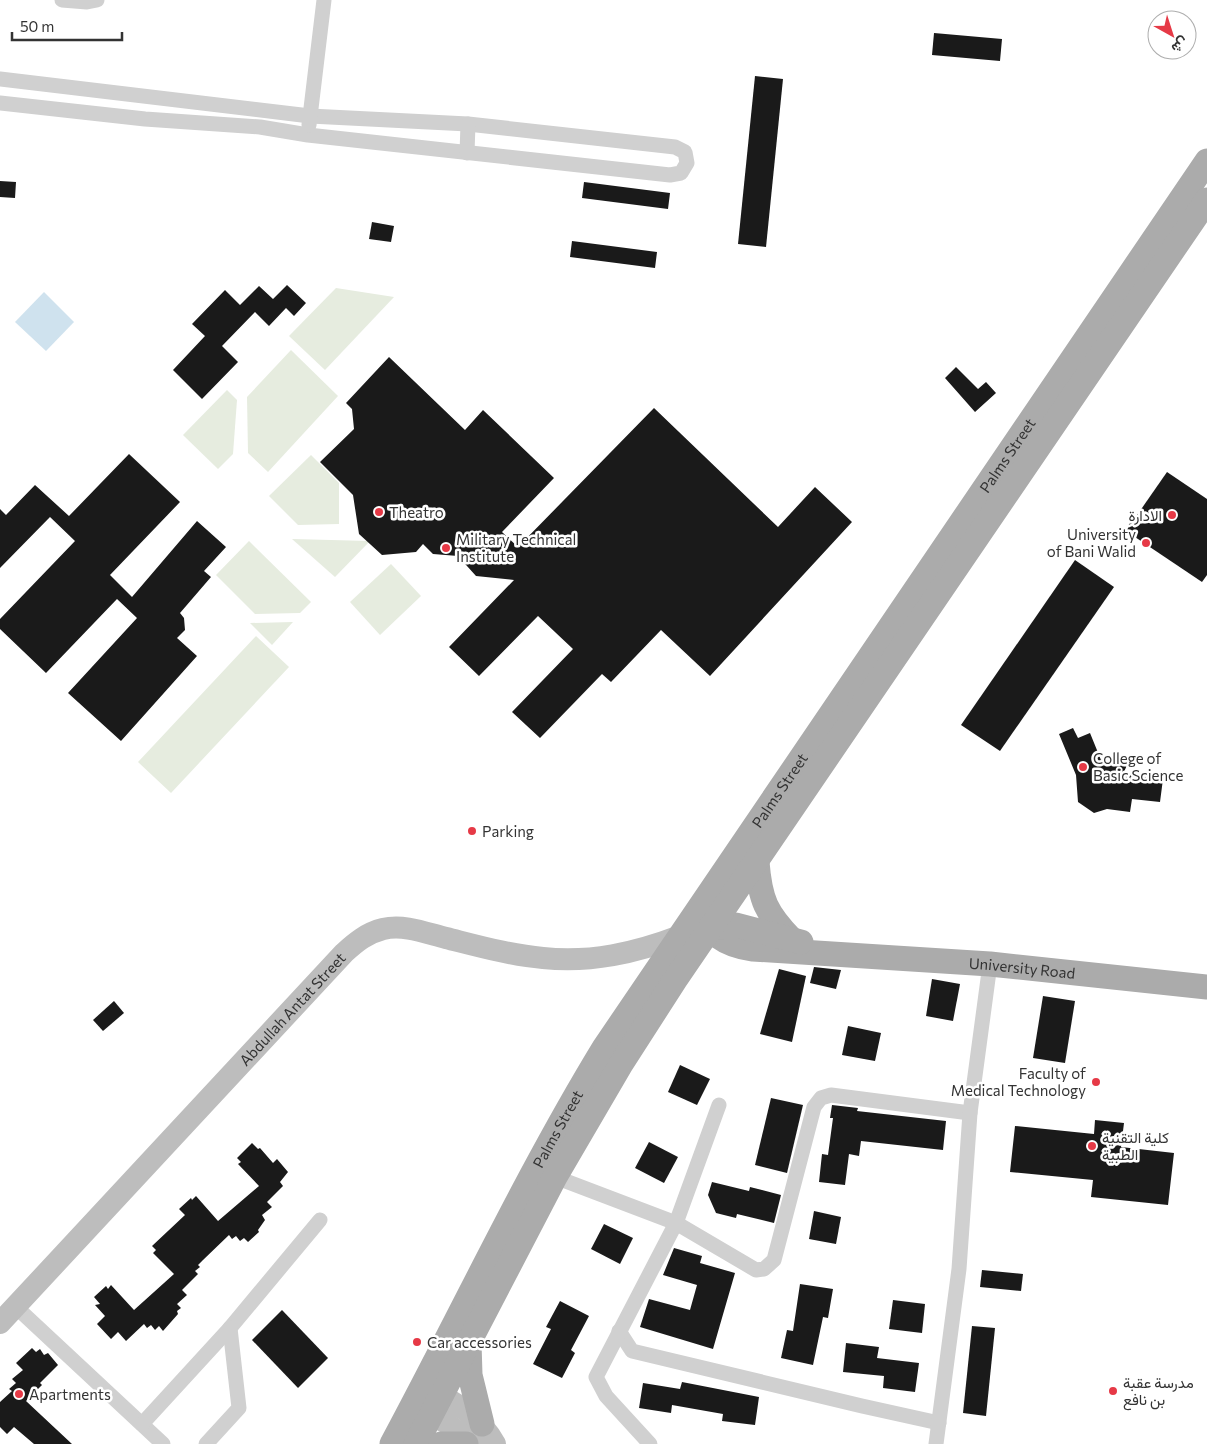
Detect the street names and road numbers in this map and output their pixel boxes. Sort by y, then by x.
street label: Palms Street [975,415,1039,496]
street label: Palms Street [748,749,811,831]
street label: Abdullah Antat Street [235,949,349,1069]
street label: University Road [968,954,1076,982]
street label: Palms Street [529,1087,586,1171]

